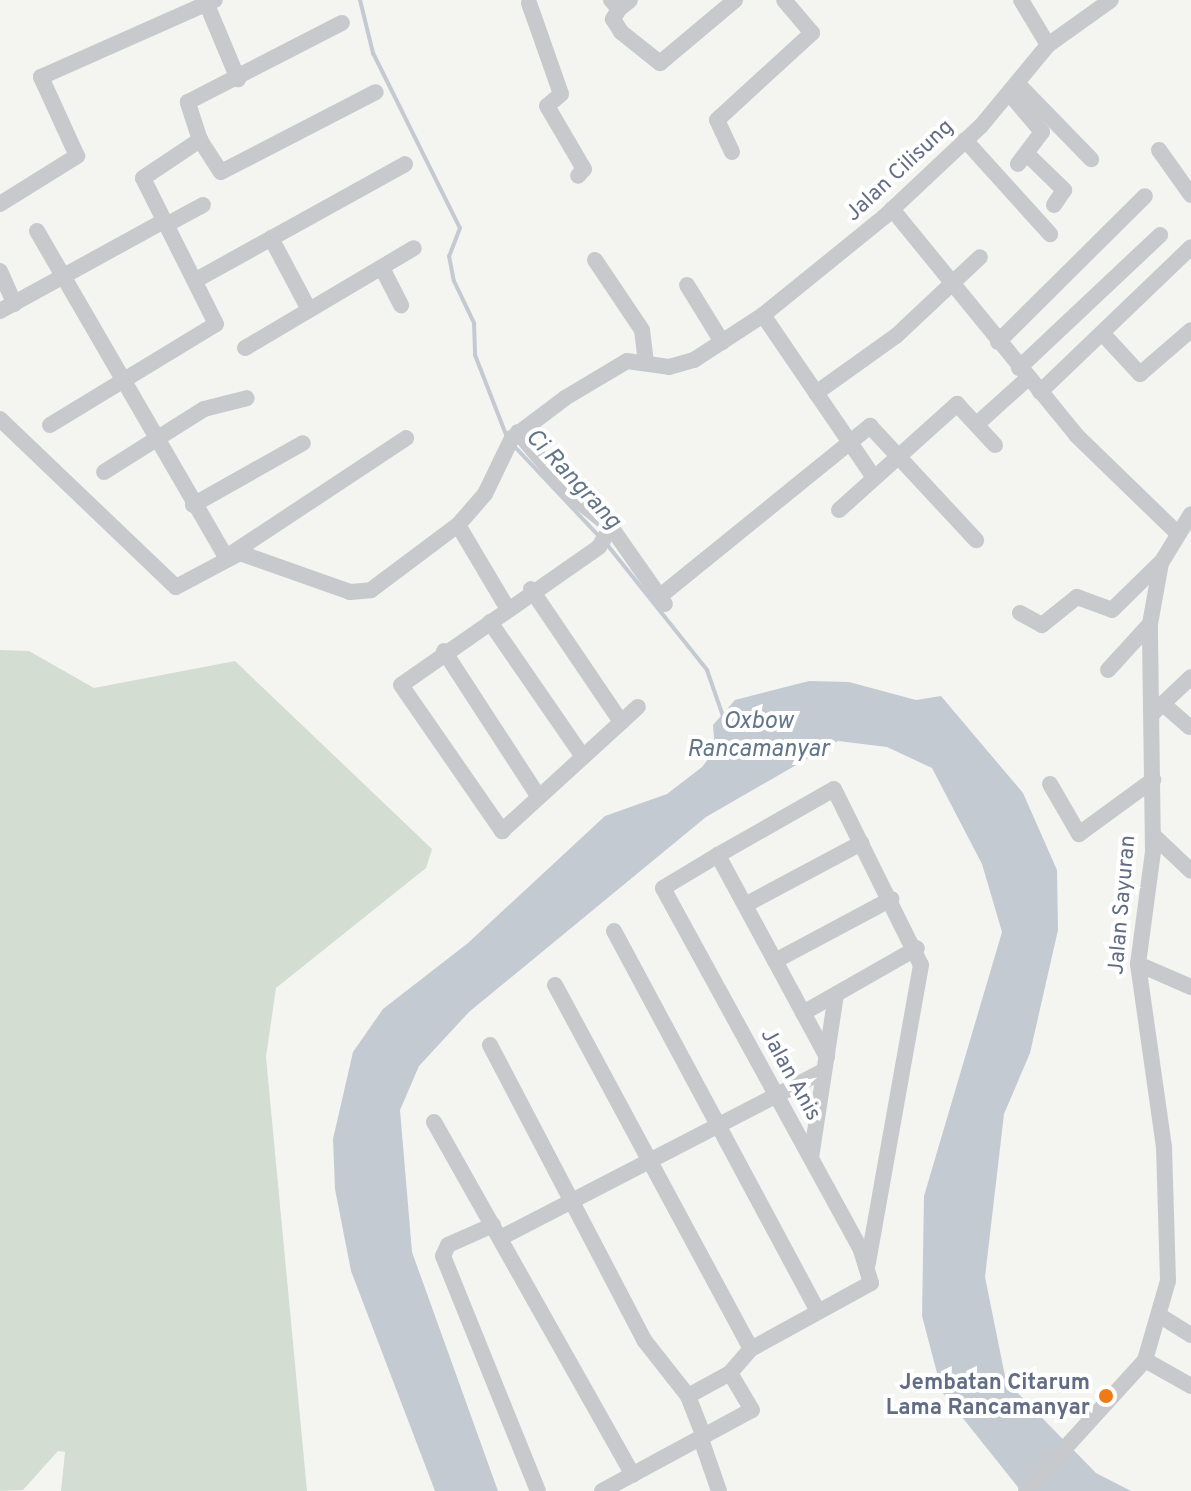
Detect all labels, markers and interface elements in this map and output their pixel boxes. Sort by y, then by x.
street label: Jalan Cilisung [841,114,959,228]
water label: Ci Rangrang [518,424,626,536]
water label: Oxbow Rancamanyar [687,709,829,765]
street label: Jalan Sayuran [1104,834,1142,976]
street label: Jalan Anis [754,1024,826,1126]
place label: Jembatan Citarum Lama Rancamanyar [886,1370,1090,1422]
marker: Jembatan Citarum Lama Rancamanyar [1097,1387,1115,1405]

